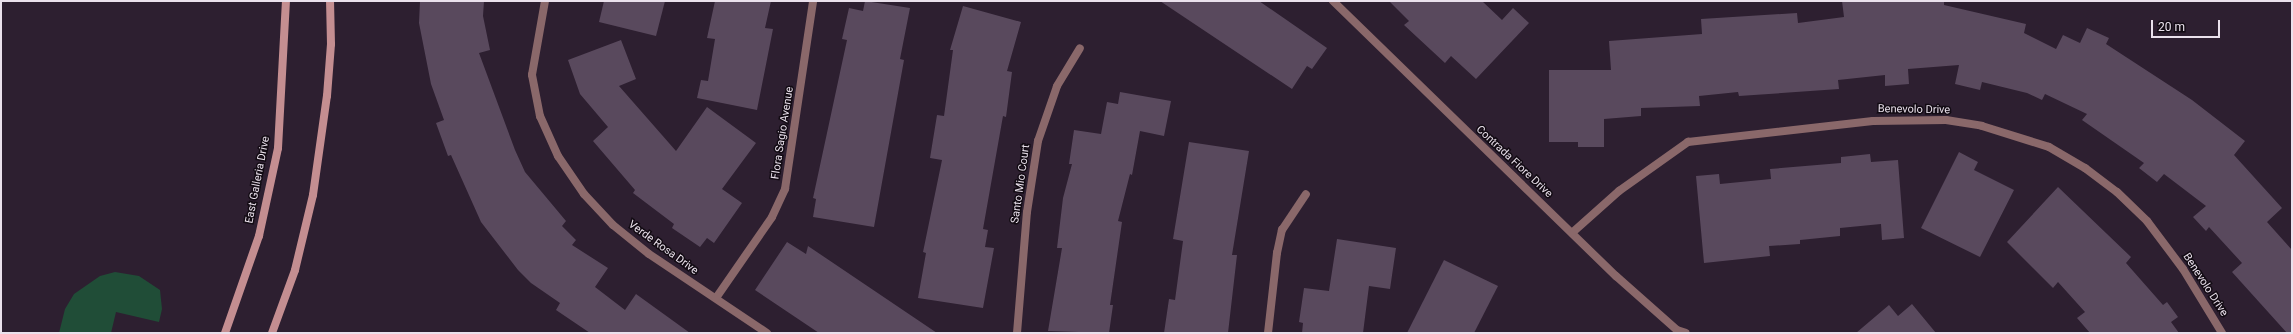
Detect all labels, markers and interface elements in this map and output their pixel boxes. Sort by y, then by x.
scale bar [2153,12,2222,38]
text: 20 m [2158,20,2185,34]
street label: Flora Sagio Avenue [769,86,797,180]
street label: Benevolo Drive [1878,103,1950,117]
street label: Contrada Fiore Drive [1473,123,1555,201]
street label: East Galleria Drive [243,135,273,225]
street label: Santo Mio Court [1009,144,1033,224]
street label: Verde Rosa Drive [625,218,701,278]
street label: Benevolo Drive [2180,251,2230,319]

